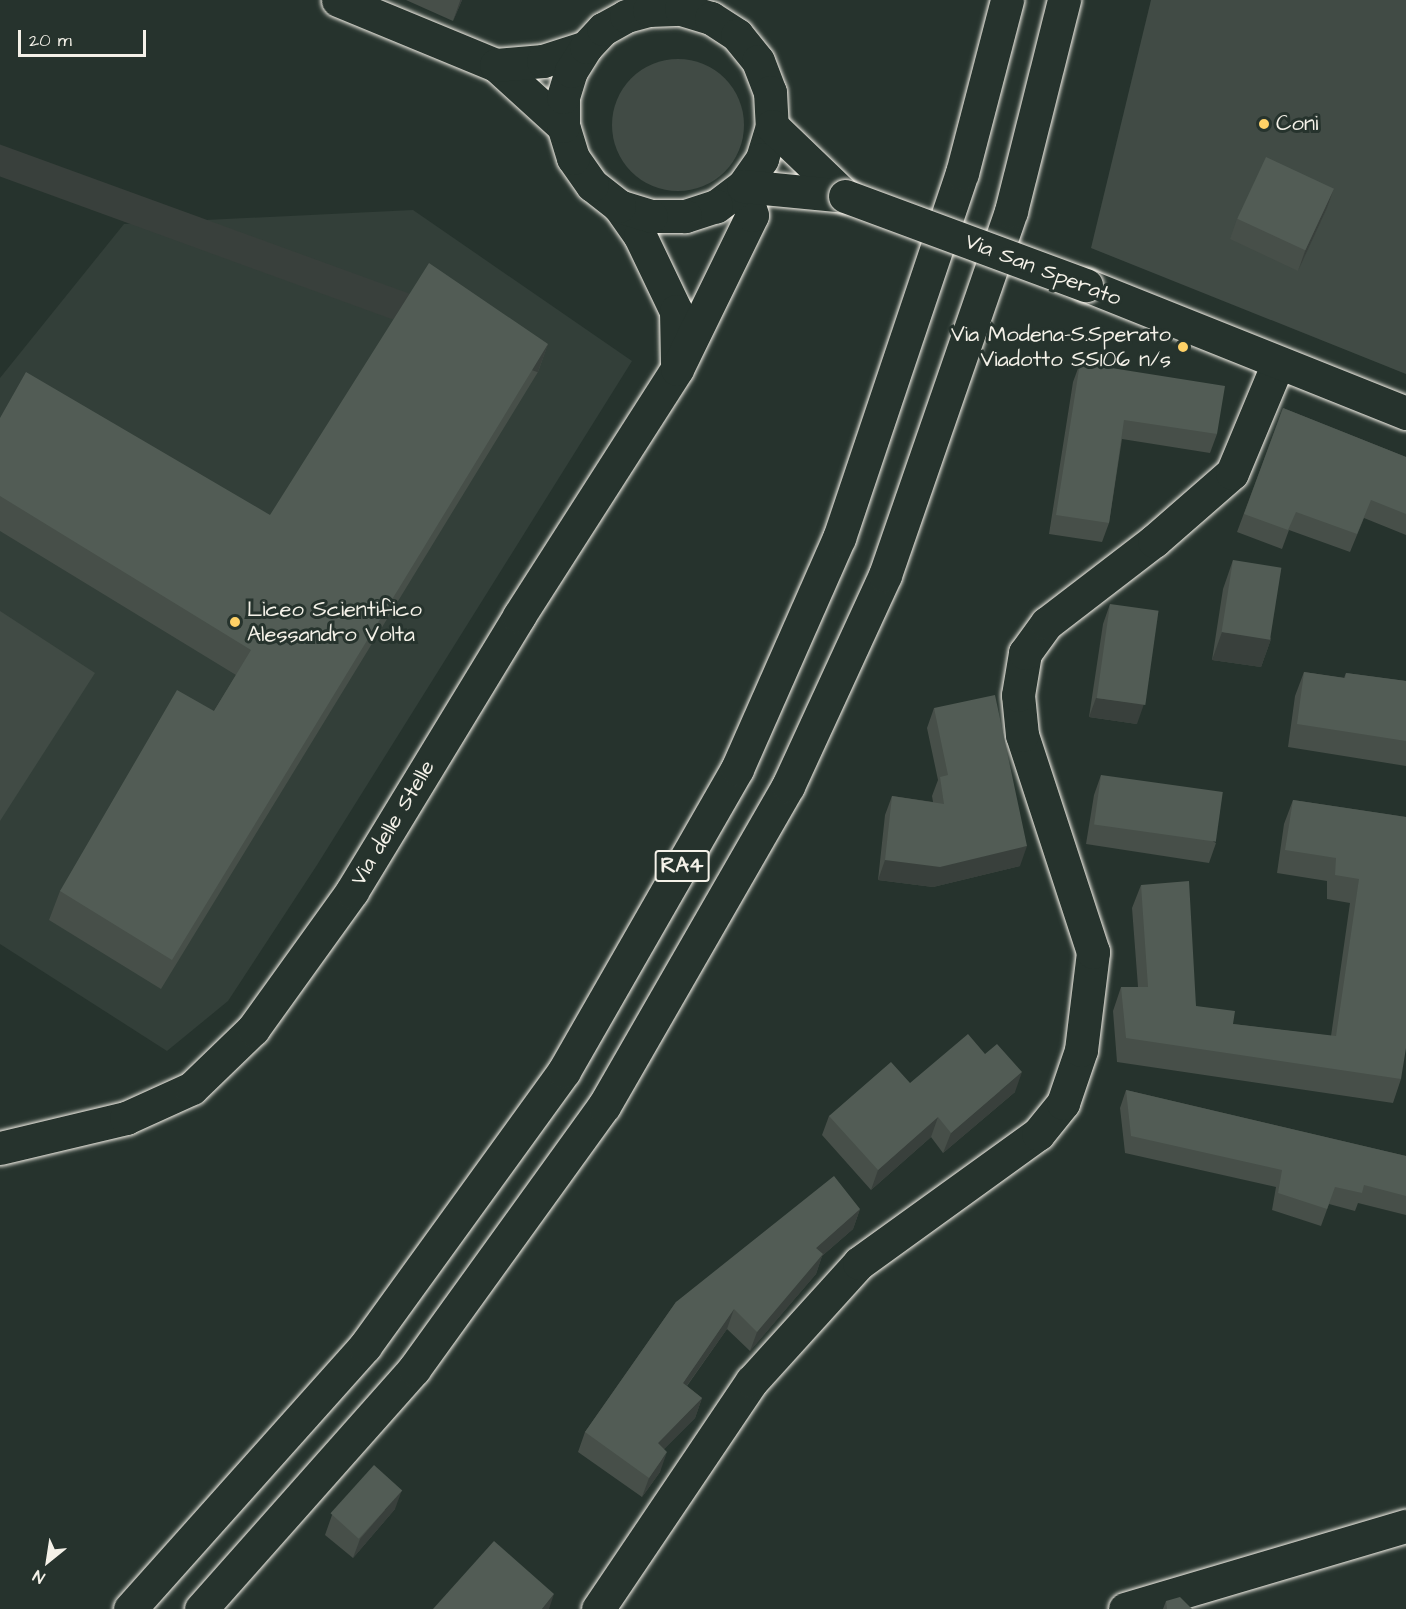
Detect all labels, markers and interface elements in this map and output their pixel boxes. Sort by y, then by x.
scale bar [21,18,148,56]
text: 20 m [29,28,72,53]
place label: Coni [1276,111,1318,137]
marker: Coni [1257,117,1271,131]
street label: Via San Sperato [961,228,1125,312]
place label: Via Modena-S.Sperato Viadotto SS106 n/s [951,321,1171,372]
marker: Via Modena-S.Sperato Viadotto SS106 n/s [1176,340,1190,354]
place label: Liceo Scientifico Alessandro Volta [247,596,422,648]
marker: Liceo Scientifico Alessandro Volta [228,615,242,629]
street label: Via delle Stelle [345,755,441,891]
road number: RA4 [654,848,710,884]
north arrow [18,1531,78,1591]
text: N [29,1565,49,1589]

